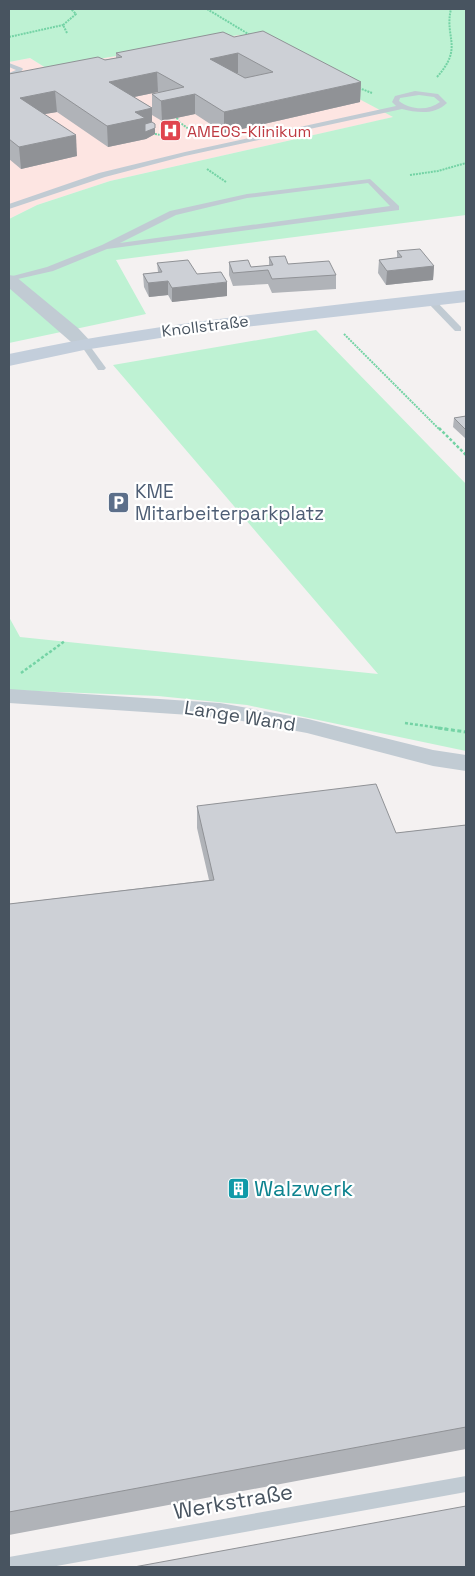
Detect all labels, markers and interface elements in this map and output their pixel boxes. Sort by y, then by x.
hospital icon: AMEOS-Klinikum [159,119,183,143]
place label: AMEOS-Klinikum [187,121,311,142]
street label: Knollstraße [160,310,250,342]
place label: KME Mitarbeiterparkplatz [135,479,324,526]
parking icon: KME Mitarbeiterparkplatz [107,490,131,514]
street label: Lange Wand [183,695,297,737]
place label: Walzwerk [254,1174,353,1202]
building icon: Walzwerk [226,1176,250,1200]
street label: Werkstraße [171,1477,295,1525]

